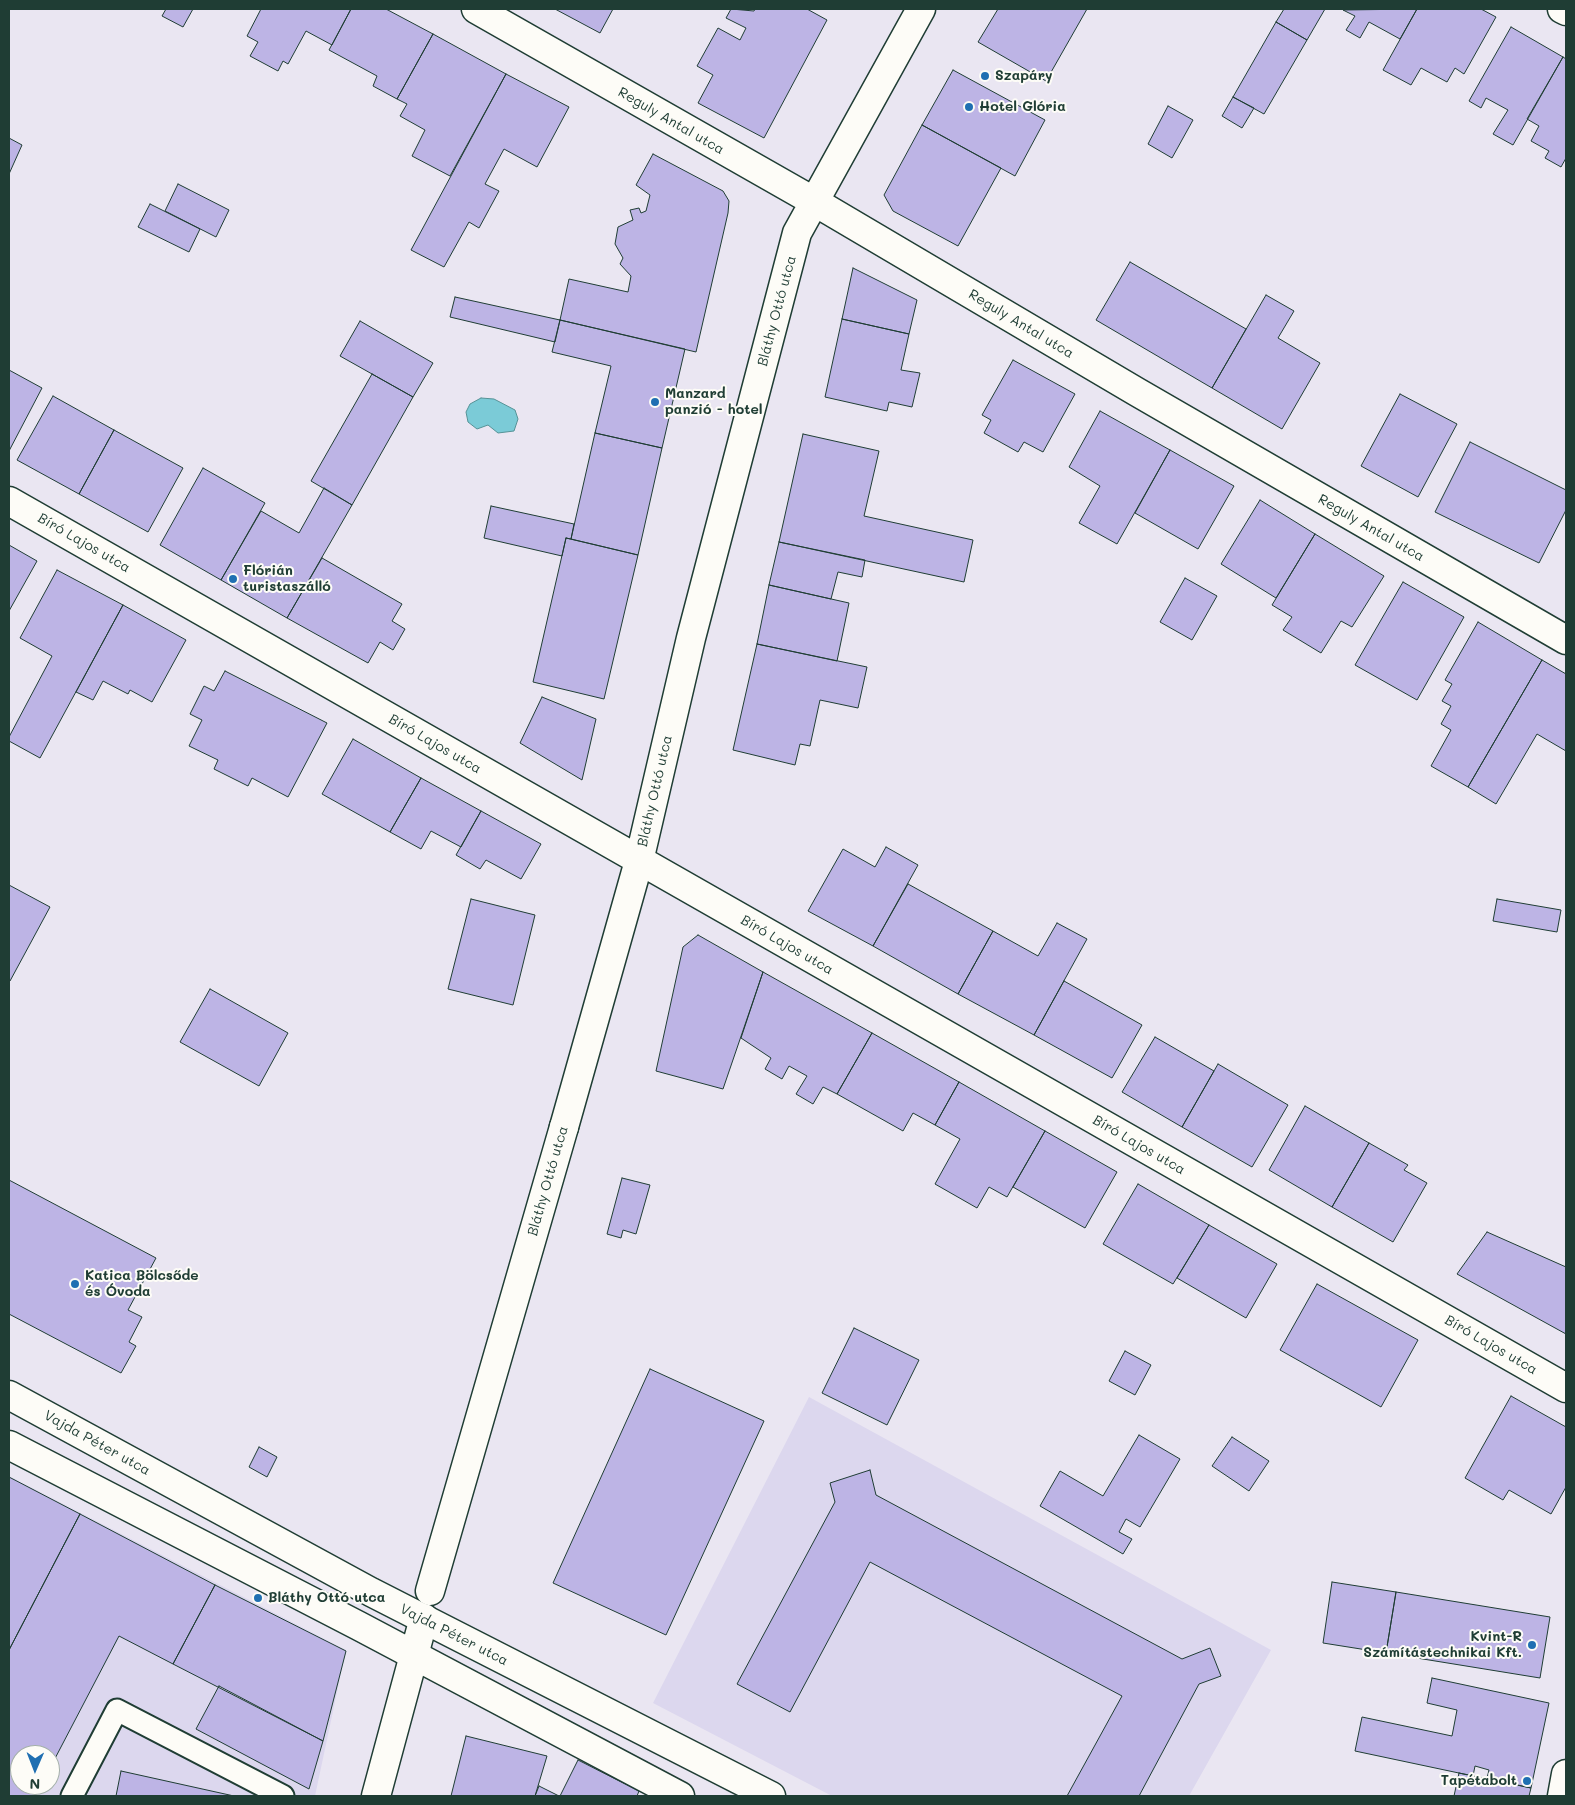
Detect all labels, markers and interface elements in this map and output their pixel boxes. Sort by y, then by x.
place label: Szapáry [995,68,1053,84]
marker: Szapáry [979,70,991,82]
street label: Reguly Antal utca [615,84,727,158]
place label: Hotel Glória [979,99,1066,115]
marker: Hotel Glória [963,101,975,113]
street label: Bláthy Ottó utca [754,254,800,368]
street label: Reguly Antal utca [965,286,1077,362]
place label: Manzard panzió - hotel [665,386,763,418]
marker: Manzard panzió - hotel [649,396,661,408]
street label: Reguly Antal utca [1315,491,1427,565]
street label: Bíró Lajos utca [35,510,133,576]
place label: Flórián turistaszálló [243,563,331,596]
marker: Flórián turistaszálló [227,573,239,585]
street label: Bíró Lajos utca [386,711,484,777]
street label: Bláthy Ottó utca [634,734,676,848]
street label: Bíró Lajos utca [738,912,836,978]
street label: Bíró Lajos utca [1090,1112,1188,1178]
street label: Bláthy Ottó utca [524,1124,572,1238]
place label: Katica Bölcsőde és Óvoda [85,1268,199,1300]
marker: Katica Bölcsőde és Óvoda [69,1278,81,1290]
street label: Bíró Lajos utca [1442,1312,1540,1378]
street label: Vajda Péter utca [41,1407,153,1479]
place label: Bláthy Ottó utca [268,1590,385,1606]
marker: Bláthy Ottó utca [252,1592,264,1604]
street label: Vajda Péter utca [397,1601,511,1669]
place label: Kvint-R Számítástechnikai Kft. [1363,1629,1522,1661]
marker: Kvint-R Számítástechnikai Kft. [1526,1639,1538,1651]
north arrow [10,1745,60,1795]
place label: Tapétabolt [1441,1773,1517,1789]
text: N [29,1775,40,1794]
marker: Tapétabolt [1521,1775,1533,1787]

